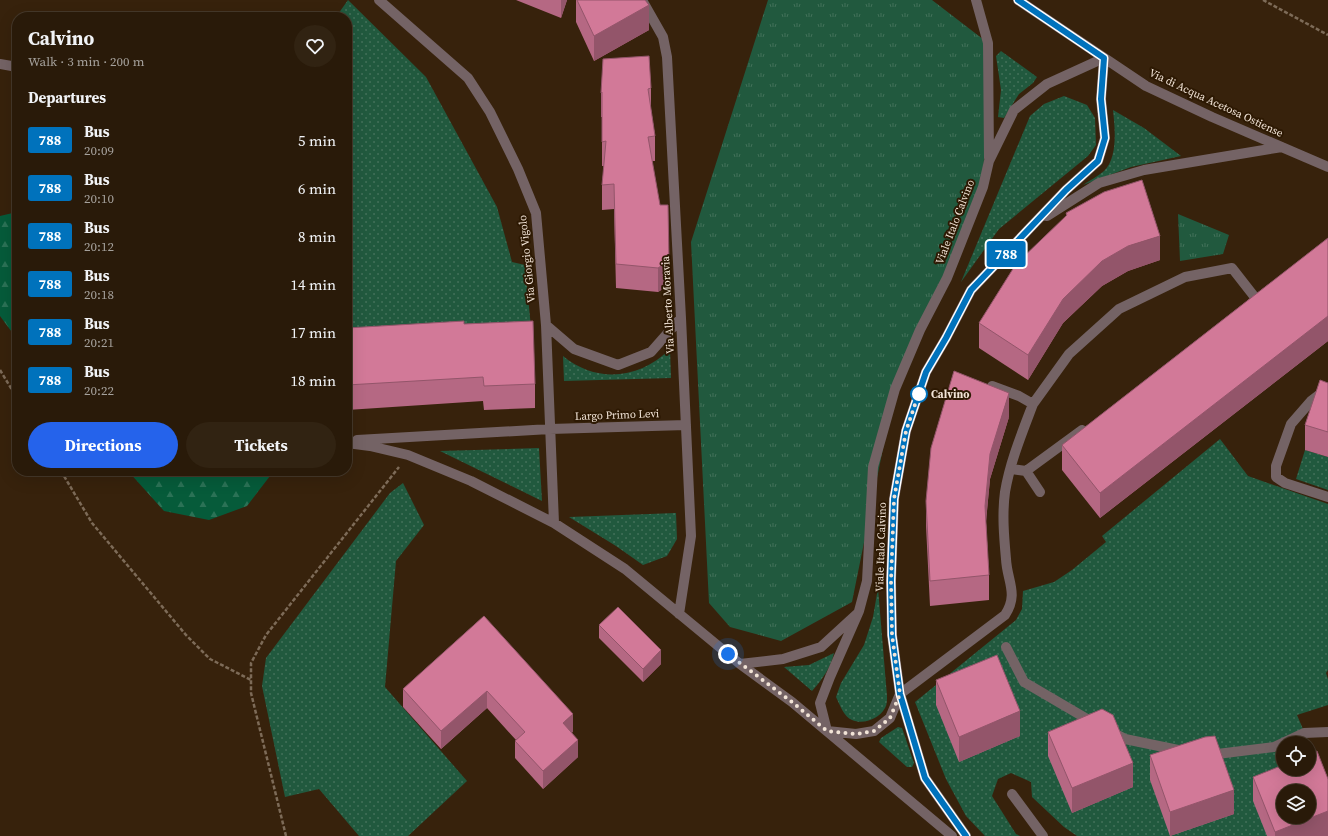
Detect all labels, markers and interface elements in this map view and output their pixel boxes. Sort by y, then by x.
text: Calvino [28,25,94,51]
button: heart [294,25,336,67]
text: Walk · 3 min · 200 m [28,53,144,70]
street label: Via di Acqua Acetosa Ostiense [1146,65,1286,141]
text: Departures [28,87,106,108]
text: Bus [84,121,110,142]
text: 788 [39,130,61,150]
text: 5 min [298,130,336,151]
text: 20:09 [84,142,114,159]
text: Bus [84,169,110,190]
street label: Viale Italo Calvino [932,177,978,267]
text: 788 [39,178,61,198]
text: 6 min [298,178,336,199]
text: 20:10 [84,190,114,207]
street label: Via Giorgio Vigolo [515,214,539,304]
text: Bus [84,217,110,238]
text: 788 [39,226,61,246]
text: 8 min [298,226,336,247]
text: 20:12 [84,238,114,255]
line badge: 788 [983,241,1029,267]
text: 788 [995,244,1017,264]
street label: Via Alberto Moravia [658,255,678,354]
text: Bus [84,265,110,286]
text: 788 [39,274,61,294]
text: 14 min [290,274,336,295]
text: 20:18 [84,286,114,303]
text: Bus [84,313,110,334]
text: 788 [39,322,61,342]
text: 17 min [290,322,336,343]
text: 20:21 [84,334,114,351]
text: Bus [84,361,110,382]
text: 788 [39,370,61,390]
text: 18 min [290,370,336,391]
text: 20:22 [84,382,114,399]
marker: Calvino [910,385,928,403]
place label: Calvino [931,387,969,402]
street label: Largo Primo Levi [574,406,660,424]
button: Directions [28,422,178,468]
button: Tickets [186,422,336,468]
street label: Viale Italo Calvino [872,502,890,592]
your location [718,644,738,664]
map controls [1276,736,1316,824]
button: locate [1276,736,1316,776]
button: layers [1276,784,1316,824]

